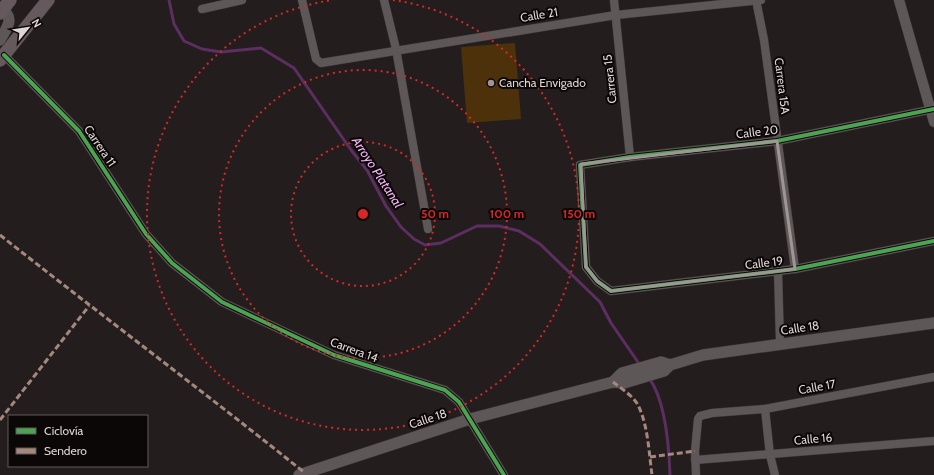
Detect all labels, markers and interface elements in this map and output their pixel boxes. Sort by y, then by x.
street label: Calle 21 [519,4,559,25]
north arrow [8,8,48,48]
text: N [29,16,45,30]
street label: Carrera 15 [599,54,620,104]
street label: Carrera 15A [772,57,793,116]
place label: Cancha Envigado [499,75,586,90]
marker: Cancha Envigado [486,78,496,88]
street label: Calle 20 [735,121,779,142]
street label: Carrera 11 [81,122,120,169]
water label: Arroyo Platanal [348,133,407,211]
text: 50 m [421,206,449,221]
text: 100 m [490,206,524,221]
text: 150 m [563,206,595,221]
centre of rings [356,207,370,221]
street label: Calle 19 [744,253,784,272]
street label: Calle 18 [780,317,820,338]
street label: Carrera 14 [328,334,380,365]
street label: Calle 17 [797,376,837,397]
street label: Calle 18 [407,405,449,432]
legend [8,415,148,467]
text: Ciclovía [44,423,83,438]
street label: Calle 16 [793,429,833,448]
text: Sendero [44,443,87,458]

